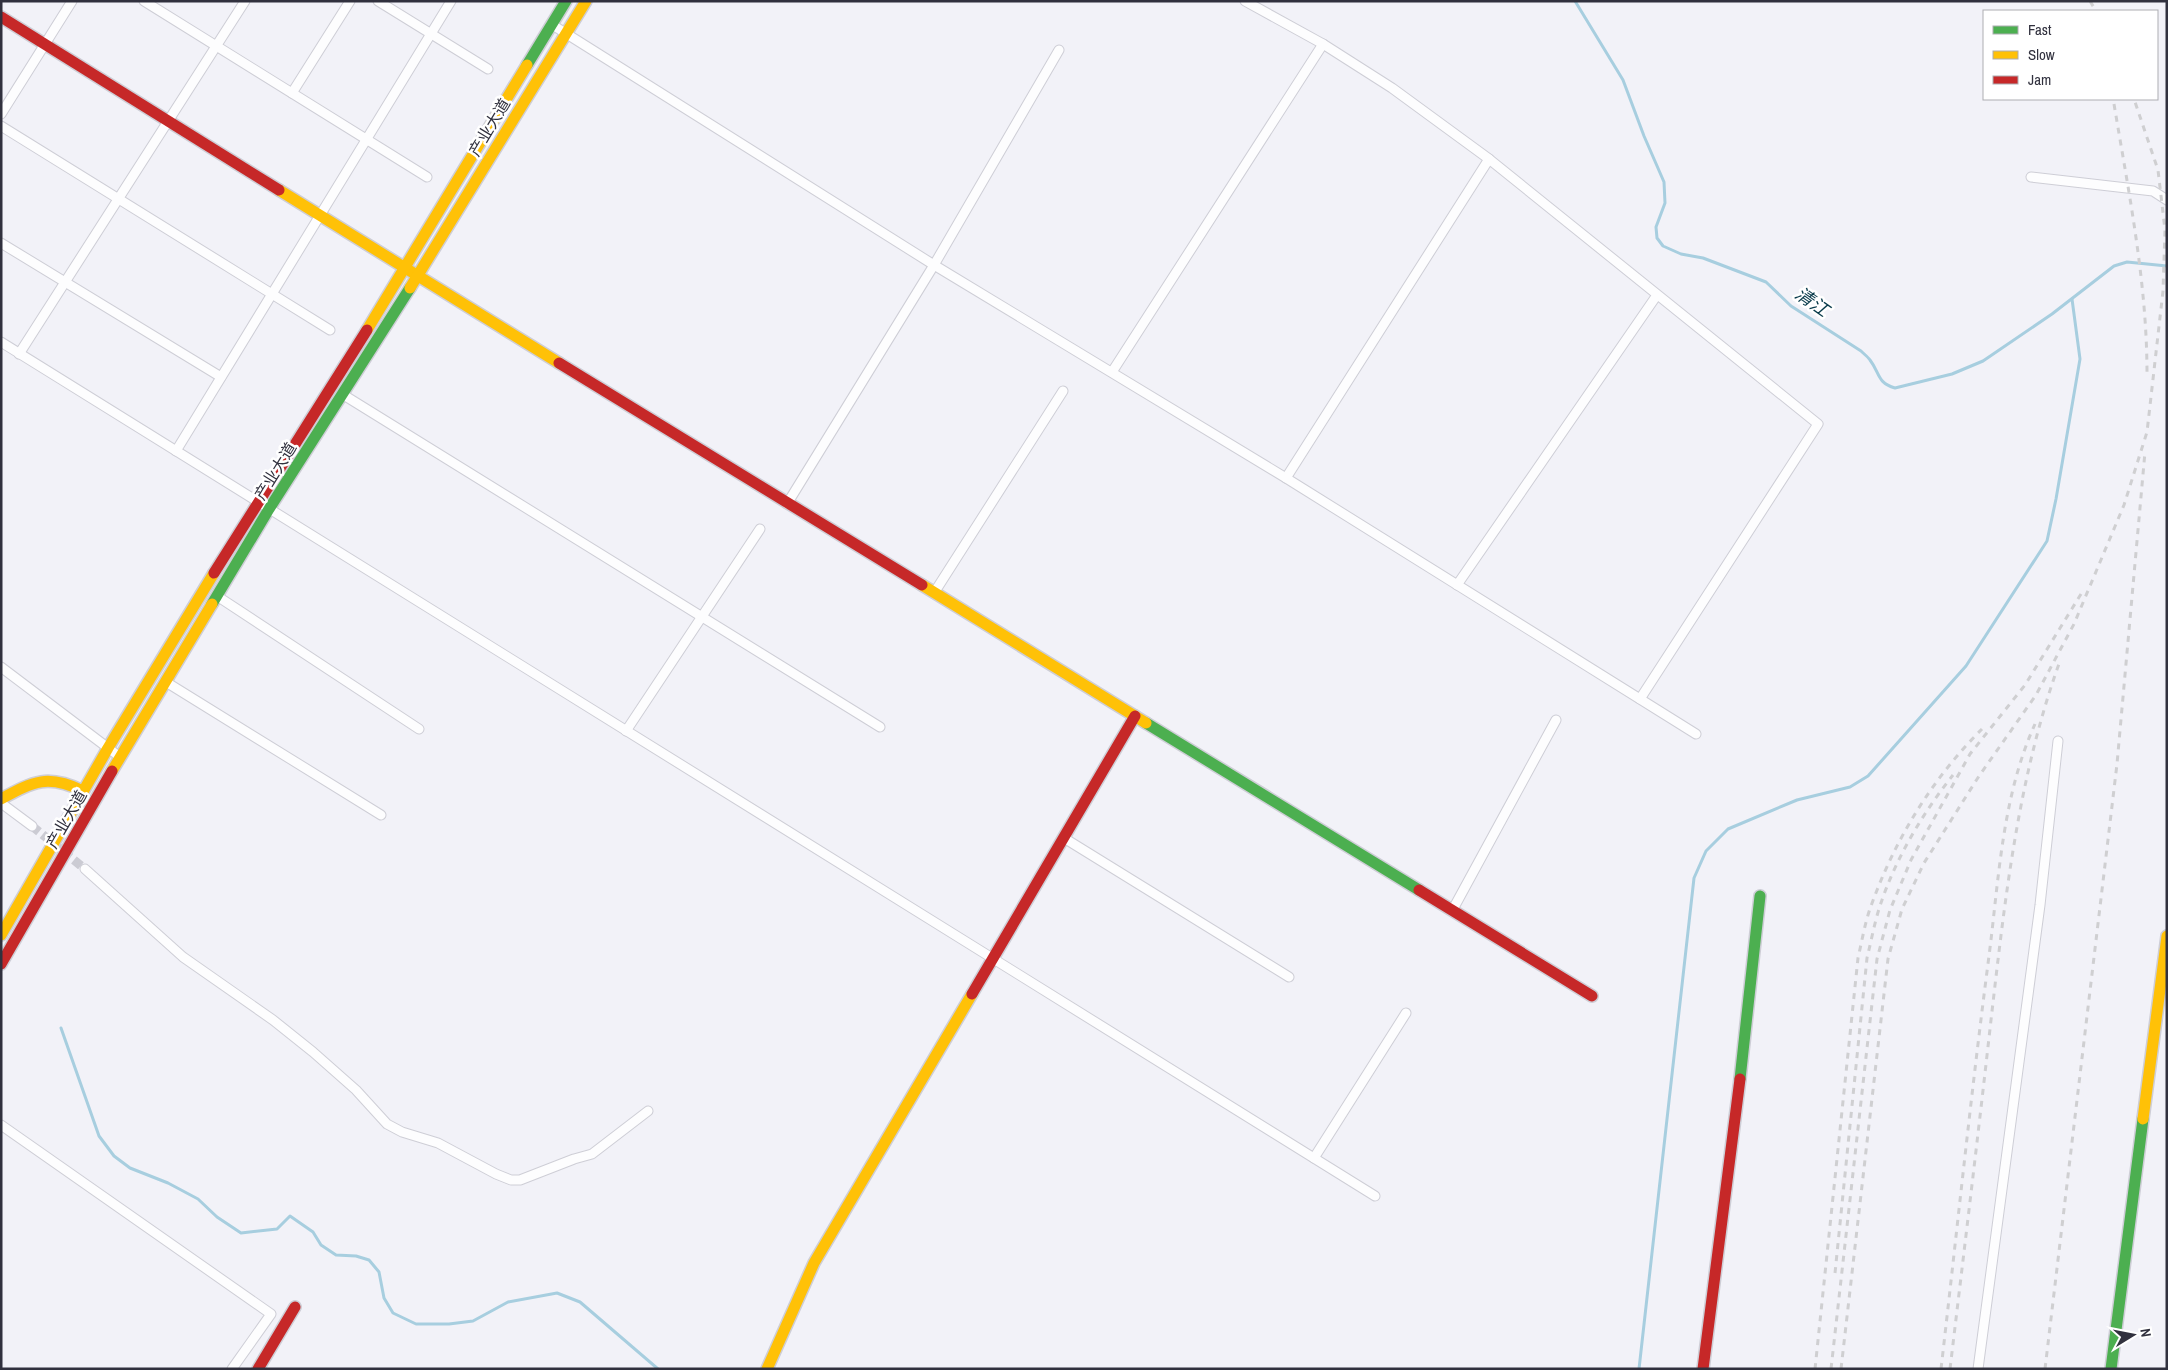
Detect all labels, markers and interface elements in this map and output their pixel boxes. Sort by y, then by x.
legend [1983,10,2158,100]
text: Fast [2028,19,2052,40]
text: Slow [2028,44,2055,65]
text: Jam [2028,69,2051,90]
street label: 产业大道 [463,94,515,160]
water label: 清江 [1790,281,1836,323]
street label: 产业大道 [249,438,301,504]
street label: 产业大道 [40,786,92,852]
north arrow [2108,1310,2158,1360]
text: N [2136,1327,2155,1338]

